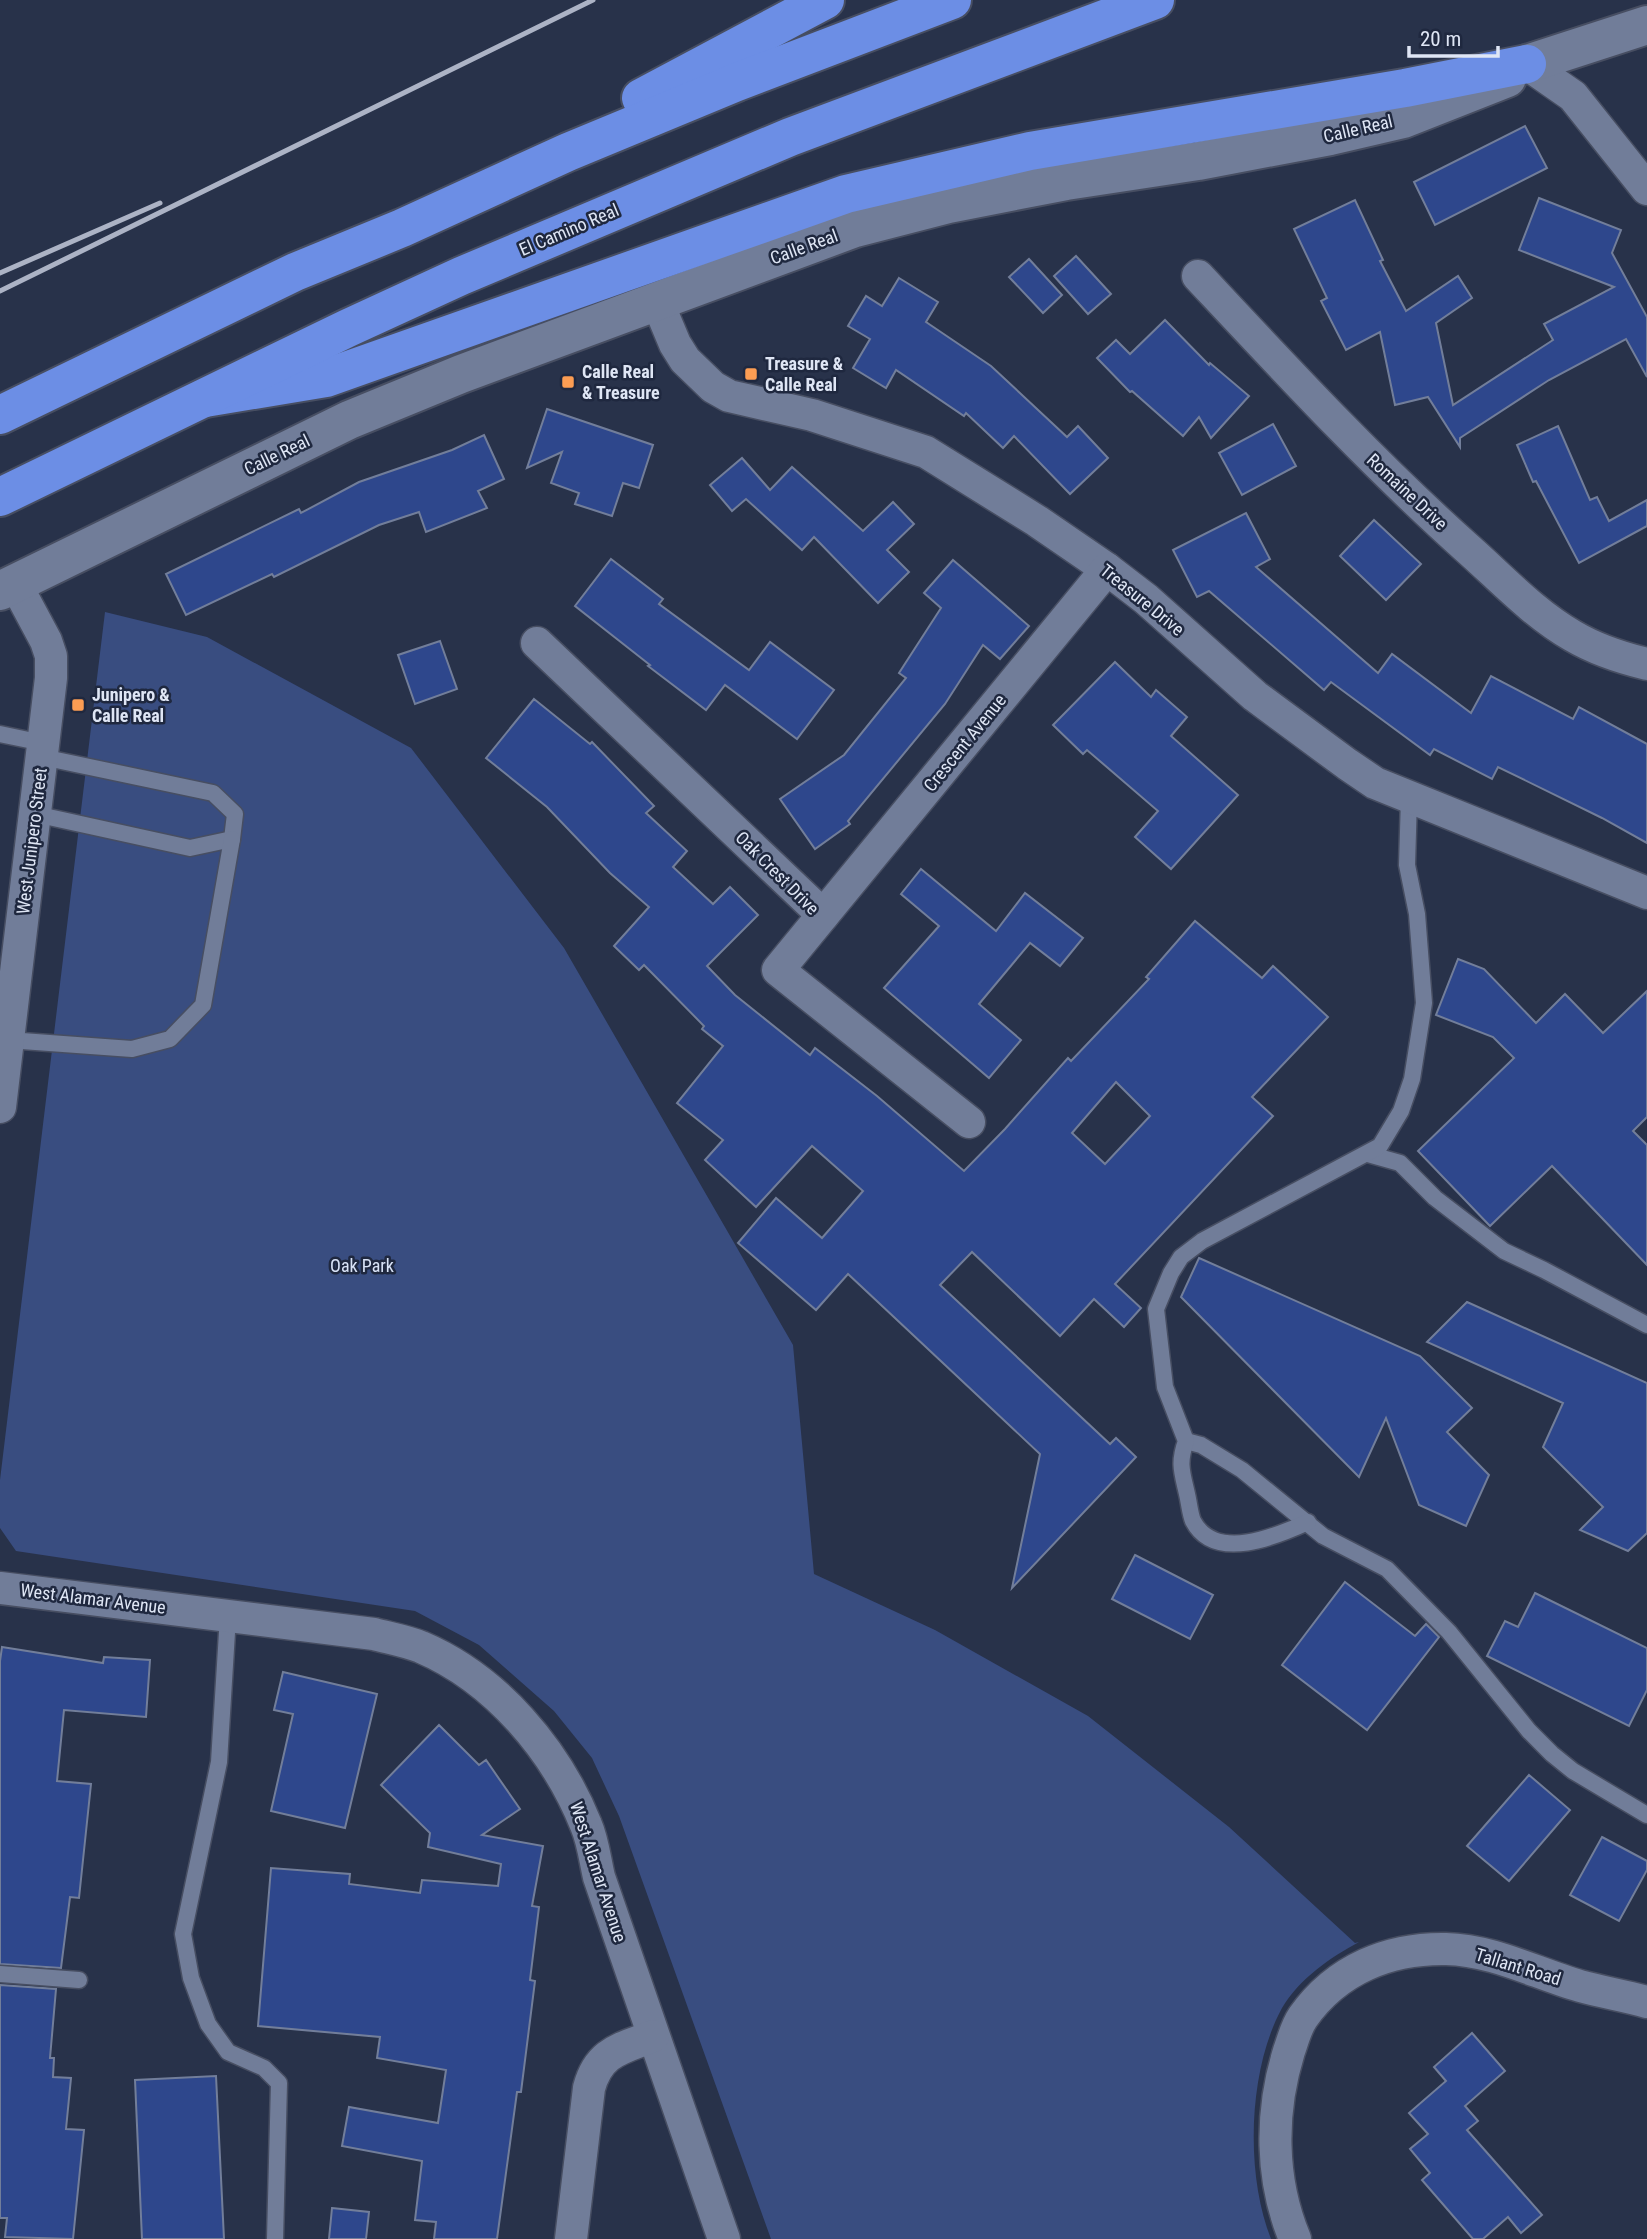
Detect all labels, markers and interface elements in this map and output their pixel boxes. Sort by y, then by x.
scale bar [1409,14,1498,58]
text: 20 m [1420,27,1461,51]
street label: Calle Real [1321,110,1395,147]
street label: El Camino Real [516,199,622,260]
street label: Calle Real [767,225,841,268]
place label: Treasure & Calle Real [765,353,844,395]
place label: Calle Real & Treasure [582,361,660,403]
marker: Treasure & Calle Real [743,366,759,382]
marker: Calle Real & Treasure [560,374,576,390]
street label: Calle Real [241,430,313,479]
street label: Romaine Drive [1363,449,1452,534]
street label: Treasure Drive [1096,559,1188,640]
place label: Junipero & Calle Real [92,684,170,726]
street label: Crescent Avenue [919,690,1010,796]
marker: Junipero & Calle Real [70,697,86,713]
street label: West Junipero Street [12,766,51,916]
street label: Oak Crest Drive [731,827,823,919]
park label: Oak Park [330,1255,394,1276]
street label: West Alamar Avenue [19,1579,167,1618]
street label: West Alamar Avenue [566,1799,631,1945]
street label: Tallant Road [1473,1944,1563,1989]

